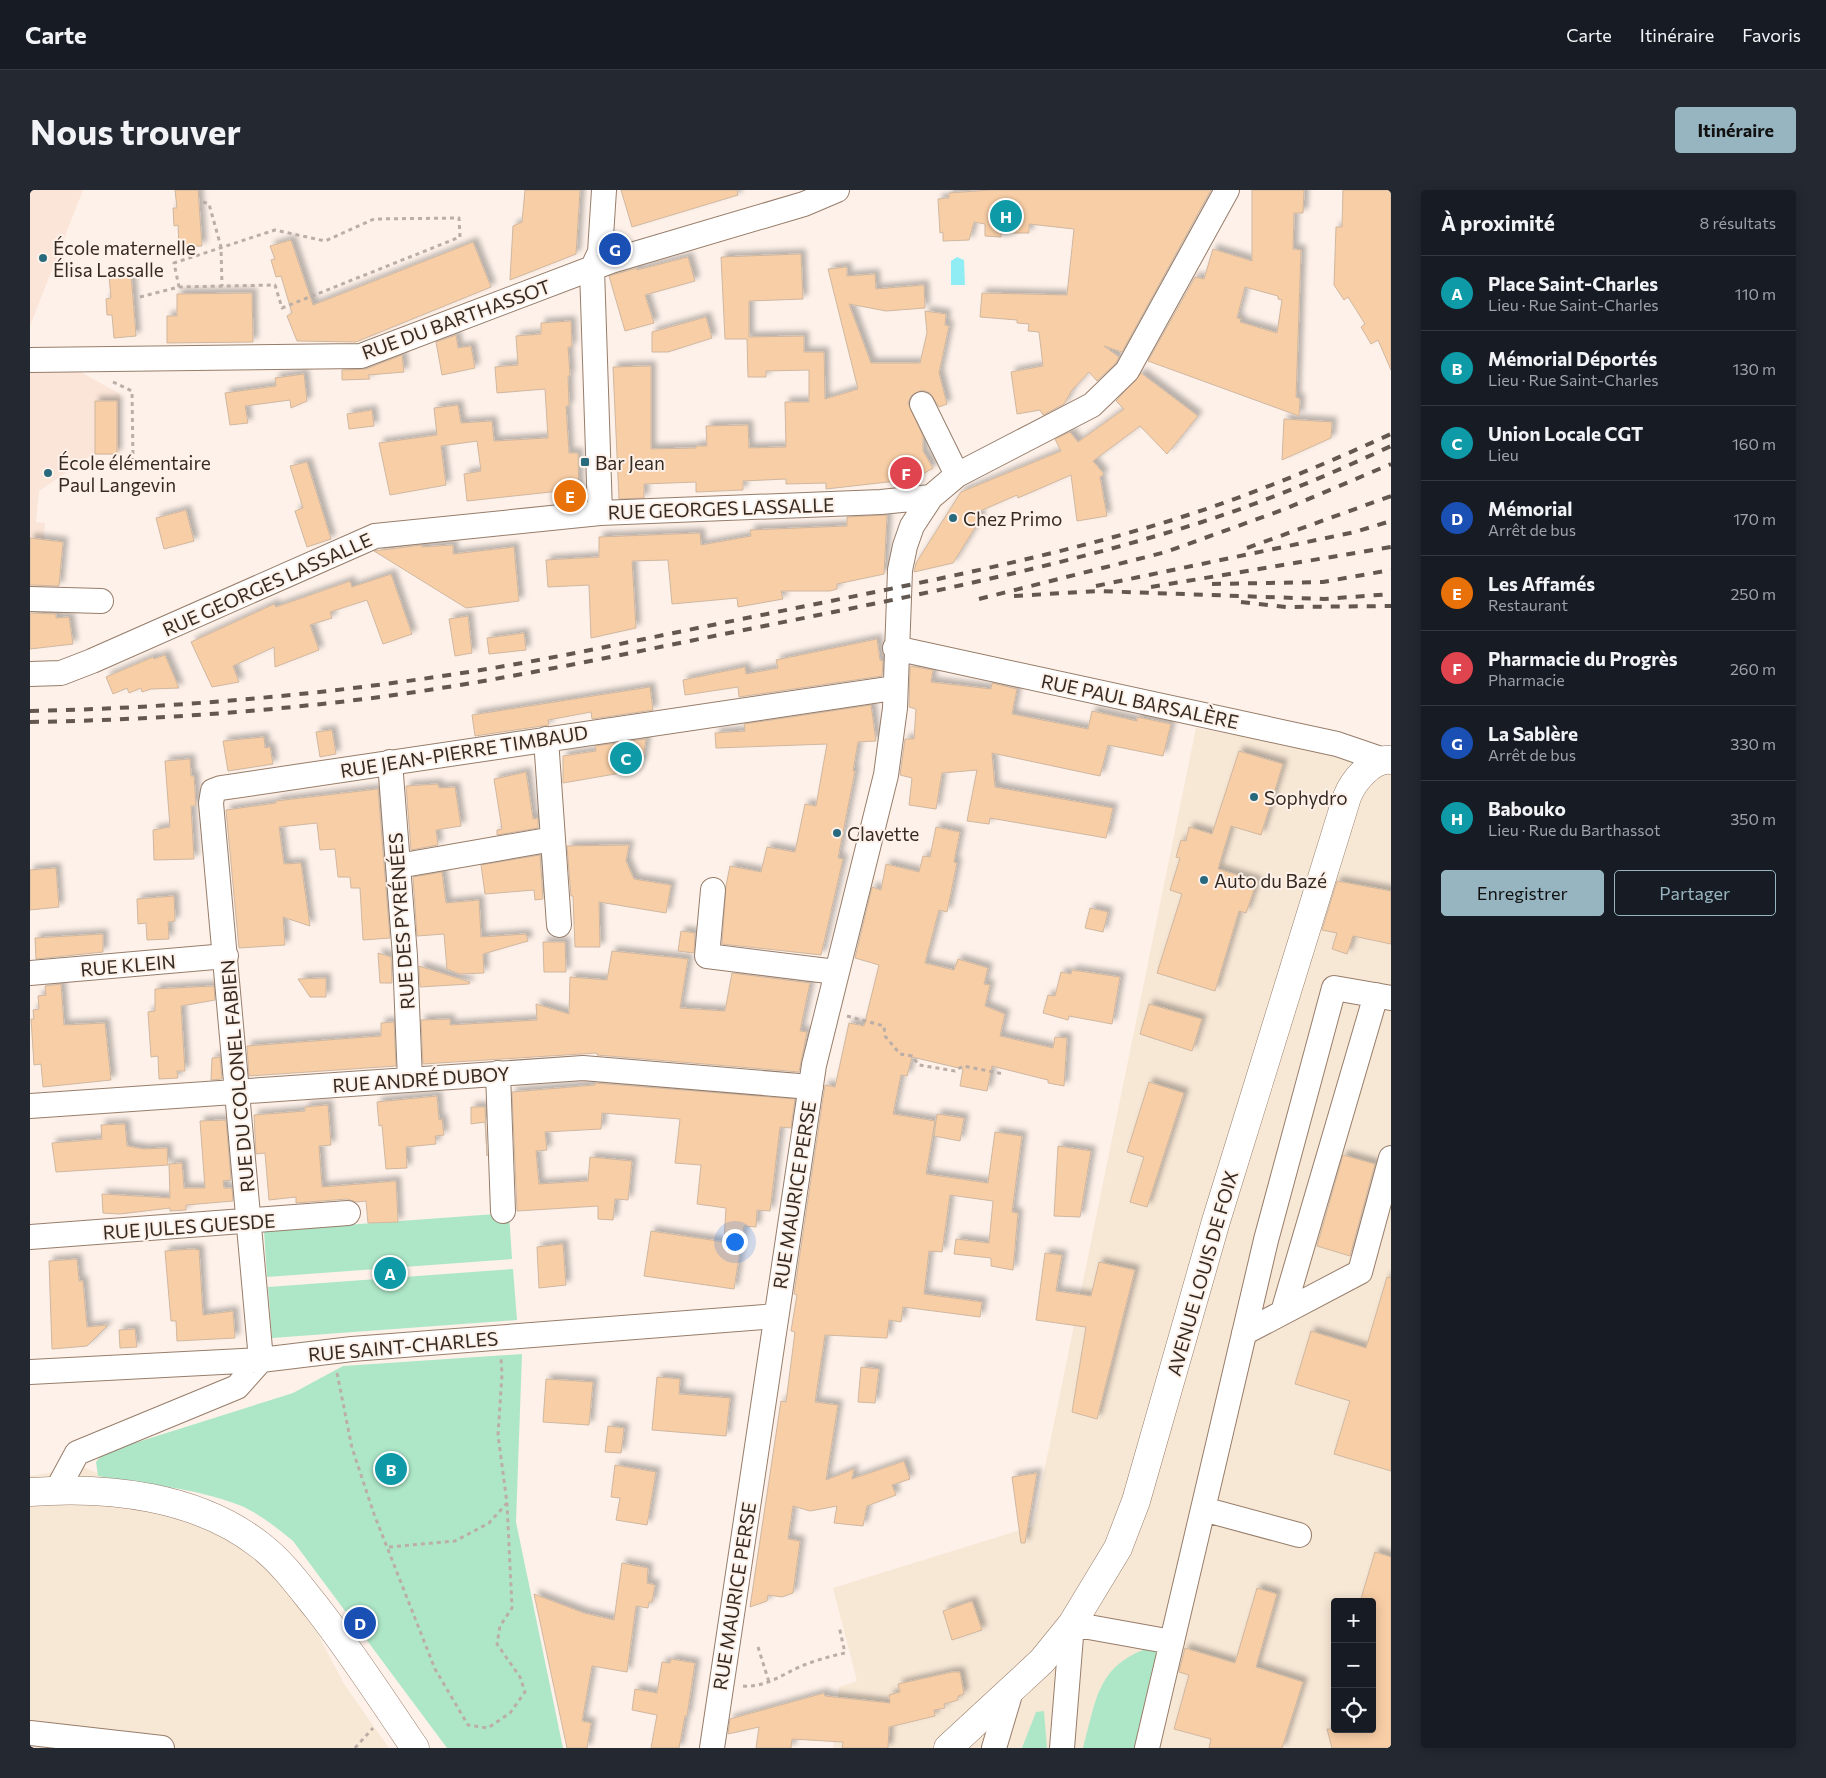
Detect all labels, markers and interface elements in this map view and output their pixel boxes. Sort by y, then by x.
text: Carte [25,20,87,49]
text: Carte [1566,24,1612,46]
text: Itinéraire [1640,24,1714,46]
text: Favoris [1742,24,1801,46]
button: Itinéraire [1675,107,1796,153]
text: Nous trouver [30,109,241,152]
pin: H [990,197,1022,235]
text: À proximité [1441,210,1555,235]
text: 8 résultats [1700,213,1776,232]
pin: G [599,230,631,268]
place label: École maternelle Élisa Lassalle [53,236,196,281]
marker: École maternelle Élisa Lassalle [37,252,49,264]
text: Place Saint-Charles [1488,272,1658,295]
street label: RUE DU BARTHASSOT [358,274,554,364]
text: A [1451,284,1463,303]
text: 110 m [1735,284,1776,303]
text: Lieu · Rue Saint-Charles [1488,295,1659,314]
text: Mémorial Déportés [1488,347,1657,370]
text: B [1452,359,1462,378]
text: 130 m [1733,359,1776,378]
text: Lieu · Rue Saint-Charles [1488,370,1659,389]
text: Union Locale CGT [1488,422,1643,445]
text: C [1452,434,1462,453]
text: 160 m [1732,434,1776,453]
text: Lieu [1488,445,1519,464]
place label: École élémentaire Paul Langevin [58,451,211,496]
place label: Bar Jean [595,451,665,474]
pin: F [890,454,922,492]
marker: Bar Jean [579,456,591,468]
marker: École élémentaire Paul Langevin [42,467,54,479]
pin: E [554,477,586,515]
street label: RUE GEORGES LASSALLE [607,493,835,523]
text: Mémorial [1488,497,1572,520]
place label: Chez Primo [963,507,1062,530]
text: D [1451,509,1463,528]
text: 170 m [1733,509,1776,528]
marker: Chez Primo [947,512,959,524]
text: Arrêt de bus [1488,520,1576,539]
street label: RUE GEORGES LASSALLE [159,527,375,641]
text: Les Affamés [1488,572,1595,595]
text: E [1452,584,1462,603]
text: 250 m [1730,584,1776,603]
text: Restaurant [1488,595,1568,614]
text: Pharmacie du Progrès [1488,647,1678,670]
text: F [1452,659,1462,678]
text: 260 m [1730,659,1776,678]
street label: RUE PAUL BARSALÈRE [1039,669,1241,733]
text: Pharmacie [1488,670,1565,689]
street label: RUE JEAN-PIERRE TIMBAUD [338,720,590,782]
text: La Sablère [1488,722,1578,745]
text: G [1451,734,1463,753]
text: 330 m [1730,734,1776,753]
pin: C [610,739,642,777]
text: Arrêt de bus [1488,745,1576,764]
place label: Sophydro [1264,786,1348,809]
marker: Sophydro [1248,791,1260,803]
text: Babouko [1488,797,1566,820]
text: H [1451,809,1463,828]
text: 350 m [1730,809,1776,828]
text: Lieu · Rue du Barthassot [1488,820,1661,839]
place label: Clavette [847,822,919,845]
marker: Clavette [831,827,843,839]
street label: RUE DES PYRÉNÉES [383,832,419,1010]
place label: Auto du Bazé [1214,869,1327,892]
button: Enregistrer [1441,870,1604,916]
button: Partager [1614,870,1776,916]
marker: Auto du Bazé [1198,874,1210,886]
street label: RUE KLEIN [79,949,177,981]
street label: RUE DU COLONEL FABIEN [215,959,259,1193]
street label: RUE ANDRÉ DUBOY [332,1061,510,1097]
street label: RUE MAURICE PERSE [768,1099,820,1291]
street label: AVENUE LOUIS DE FOIX [1162,1167,1242,1378]
street label: RUE JULES GUESDE [102,1208,276,1244]
your location [722,1229,748,1255]
pin: A [374,1254,406,1292]
street label: RUE SAINT-CHARLES [307,1326,499,1366]
pin: B [375,1450,407,1488]
street label: RUE MAURICE PERSE [708,1500,760,1692]
map controls [1331,1598,1376,1733]
button: + [1331,1598,1376,1643]
pin: D [344,1604,376,1642]
button: − [1331,1643,1376,1688]
button: locate [1331,1688,1376,1733]

